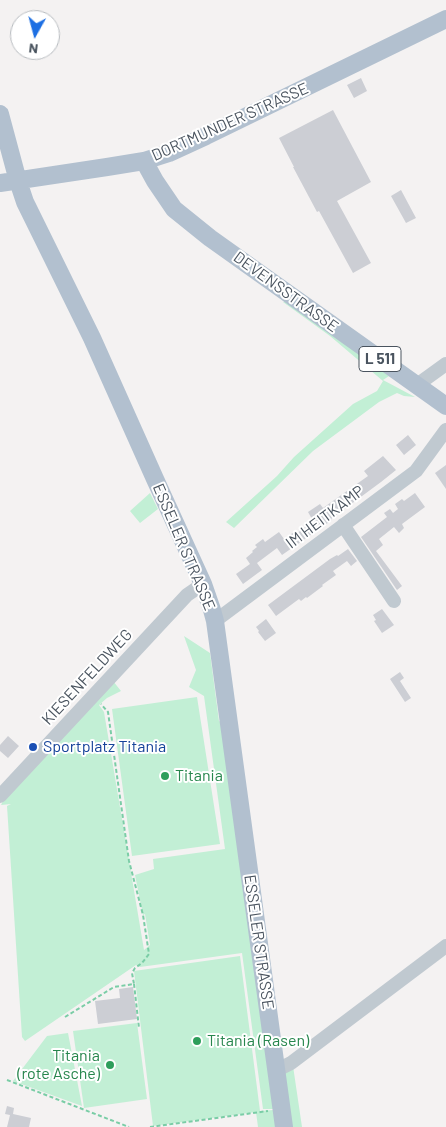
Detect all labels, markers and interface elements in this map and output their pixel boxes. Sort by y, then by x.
north arrow [10,10,60,60]
text: N [28,40,39,58]
street label: DORTMUNDER STRASSE [149,79,311,165]
street label: DEVENSSTRASSE [230,248,342,336]
road number: L 511 [359,346,401,372]
street label: ESSELER STRASSE [149,481,219,613]
street label: IM HEITKAMP [282,481,368,553]
street label: KIESENFELDWEG [38,625,136,729]
place label: Sportplatz Titania [43,737,166,757]
marker: Sportplatz Titania [27,741,39,753]
place label: Titania [175,766,223,786]
marker: Titania [159,770,171,782]
street label: ESSELER STRASSE [240,873,278,1011]
place label: Titania (Rasen) [207,1031,309,1051]
marker: Titania (Rasen) [191,1035,203,1047]
place label: Titania (rote Asche) [17,1046,100,1084]
marker: Titania (rote Asche) [104,1059,116,1071]

